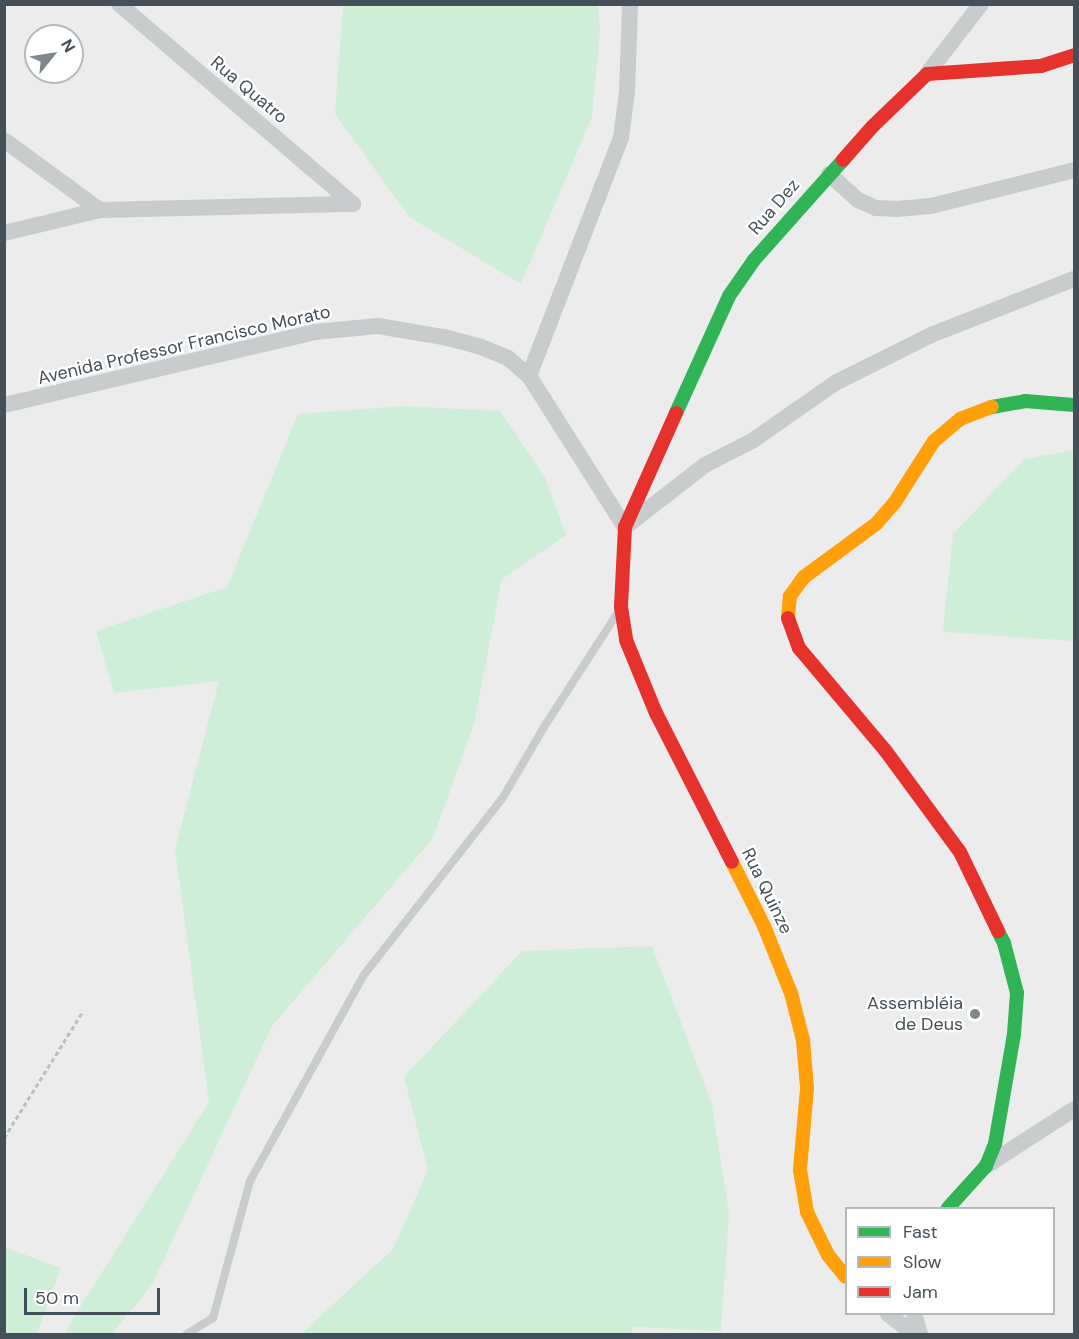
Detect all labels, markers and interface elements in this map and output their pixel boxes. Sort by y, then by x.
north arrow [24,24,84,84]
text: N [56,35,80,56]
street label: Rua Quatro [206,52,292,128]
street label: Rua Dez [744,175,804,239]
street label: Avenida Professor Francisco Morato [36,301,332,389]
street label: Rua Quinze [737,844,797,938]
place label: Assembléia de Deus [867,993,963,1036]
marker: Assembléia de Deus [968,1007,982,1021]
legend [845,1207,1055,1315]
text: Fast [903,1220,938,1244]
text: Slow [903,1250,942,1274]
scale bar [27,1276,164,1314]
text: Jam [903,1280,938,1304]
text: 50 m [35,1286,79,1310]

